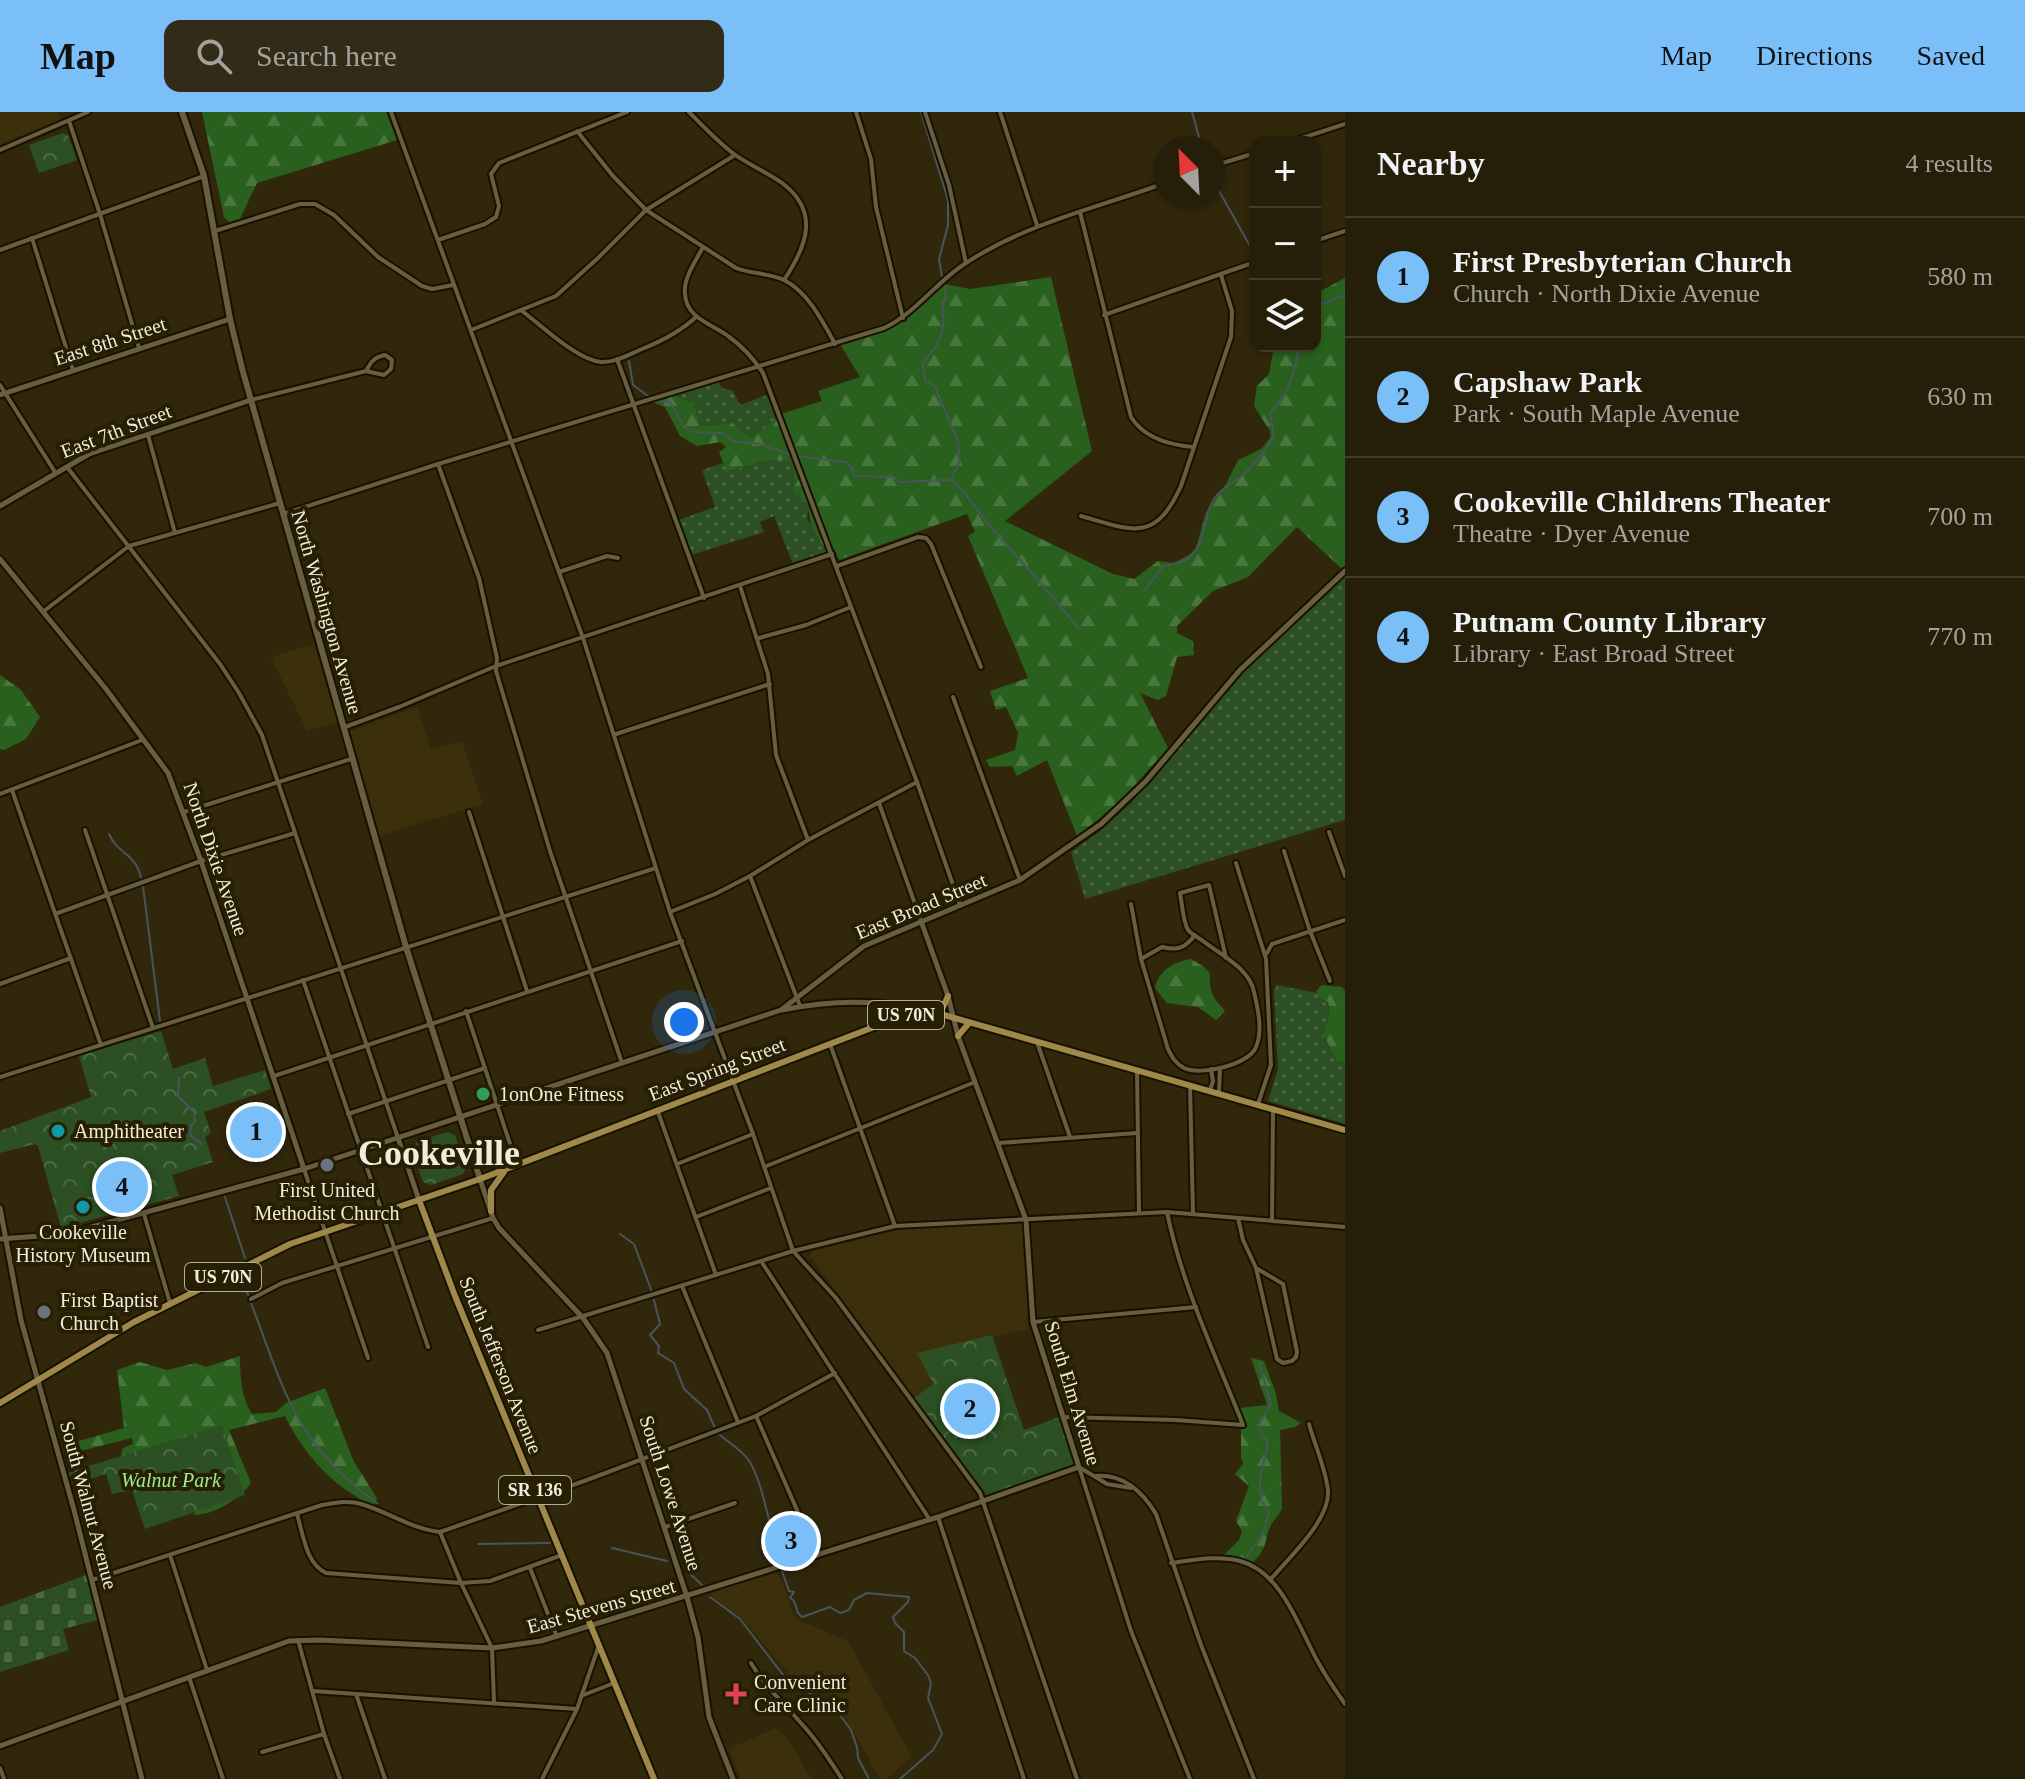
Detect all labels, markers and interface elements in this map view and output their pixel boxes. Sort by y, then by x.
search box [164,20,724,92]
icon: search [192,34,236,78]
text: Map [40,35,116,77]
text: Search here [256,39,397,72]
text: Map [1661,40,1712,71]
text: Directions [1756,40,1873,71]
text: Saved [1917,40,1985,71]
north arrow [1153,136,1225,208]
map controls [1249,136,1321,352]
button: + [1249,136,1321,208]
text: Nearby [1377,145,1485,182]
text: 4 results [1906,149,1993,178]
button: − [1249,208,1321,280]
text: First Presbyterian Church [1453,245,1792,278]
text: 1 [1397,262,1410,291]
text: 580 m [1927,262,1993,291]
text: Church · North Dixie Avenue [1453,279,1760,308]
button: layers [1249,280,1321,352]
street label: East 8th Street [51,312,169,369]
text: Capshaw Park [1453,365,1642,398]
text: 2 [1397,382,1410,411]
text: 630 m [1927,382,1993,411]
text: Park · South Maple Avenue [1453,399,1740,428]
street label: East 7th Street [58,400,175,462]
text: Cookeville Childrens Theater [1453,485,1830,518]
text: 3 [1397,502,1410,531]
text: 700 m [1927,502,1993,531]
street label: North Washington Avenue [286,508,367,717]
text: Theatre · Dyer Avenue [1453,519,1690,548]
text: Putnam County Library [1453,605,1766,638]
text: 4 [1397,622,1410,651]
text: 770 m [1927,622,1993,651]
text: Library · East Broad Street [1453,639,1735,668]
street label: North Dixie Avenue [179,779,253,939]
street label: East Broad Street [852,868,990,943]
road number: US 70N [868,1001,944,1029]
your location [664,1002,704,1042]
street label: East Spring Street [646,1033,789,1106]
place label: 1onOne Fitness [499,1083,624,1105]
marker: 1onOne Fitness [474,1085,492,1103]
pin: 1 [230,1102,282,1162]
place label: Amphitheater [74,1120,184,1143]
marker: Amphitheater [49,1122,67,1140]
district label: Cookeville [358,1133,520,1173]
marker: First United Methodist Church [318,1156,336,1174]
pin: 4 [96,1157,148,1217]
place label: First United Methodist Church [255,1179,400,1224]
marker: Cookeville History Museum [74,1198,92,1216]
place label: Cookeville History Museum [16,1221,151,1267]
road number: US 70N [185,1263,261,1291]
street label: South Jefferson Avenue [455,1273,547,1457]
place label: First Baptist Church [60,1289,159,1334]
marker: First Baptist Church [35,1303,53,1321]
street label: South Elm Avenue [1041,1318,1105,1468]
pin: 2 [944,1379,996,1439]
street label: South Lowe Avenue [636,1413,707,1573]
street label: South Walnut Avenue [56,1419,122,1592]
park label: Walnut Park [121,1469,222,1491]
road number: SR 136 [499,1476,571,1504]
pin: 3 [765,1511,817,1571]
street label: East Stevens Street [524,1574,678,1638]
place label: Convenient Care Clinic [754,1671,847,1716]
marker: Convenient Care Clinic [725,1683,747,1705]

